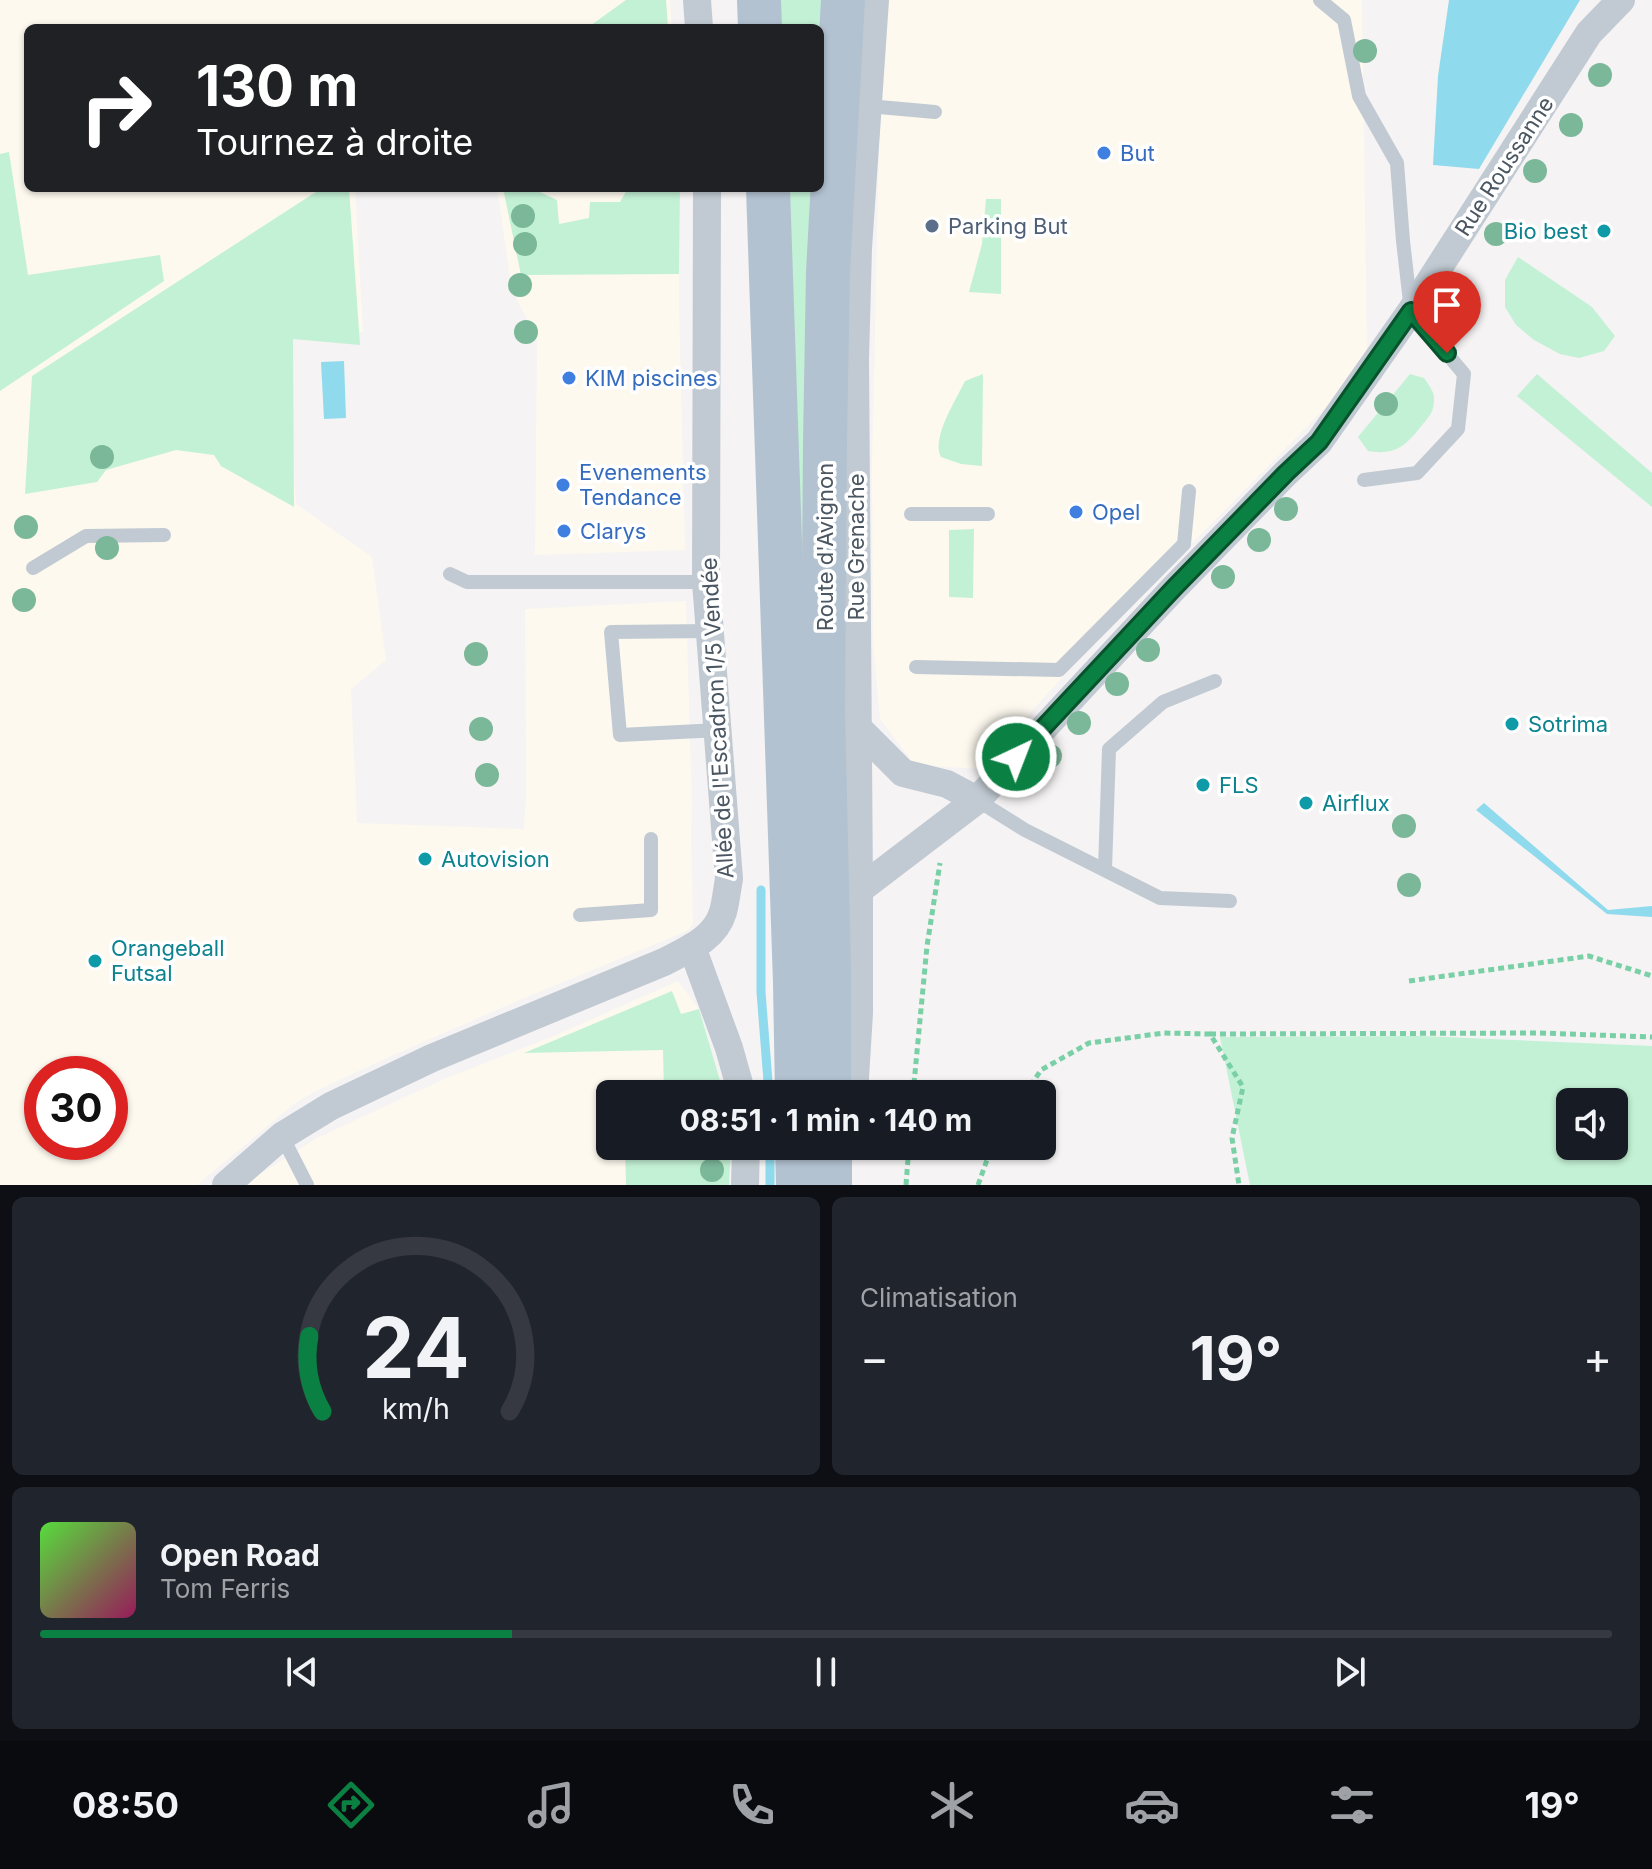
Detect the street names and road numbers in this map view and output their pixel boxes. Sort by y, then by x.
street label: Rue Roussanne [1449,92,1559,240]
street label: Route d'Avignon [812,463,838,631]
street label: Rue Grenache [843,473,869,621]
street label: Allée de l'Escadron 1/5 Vendée [696,557,738,879]

